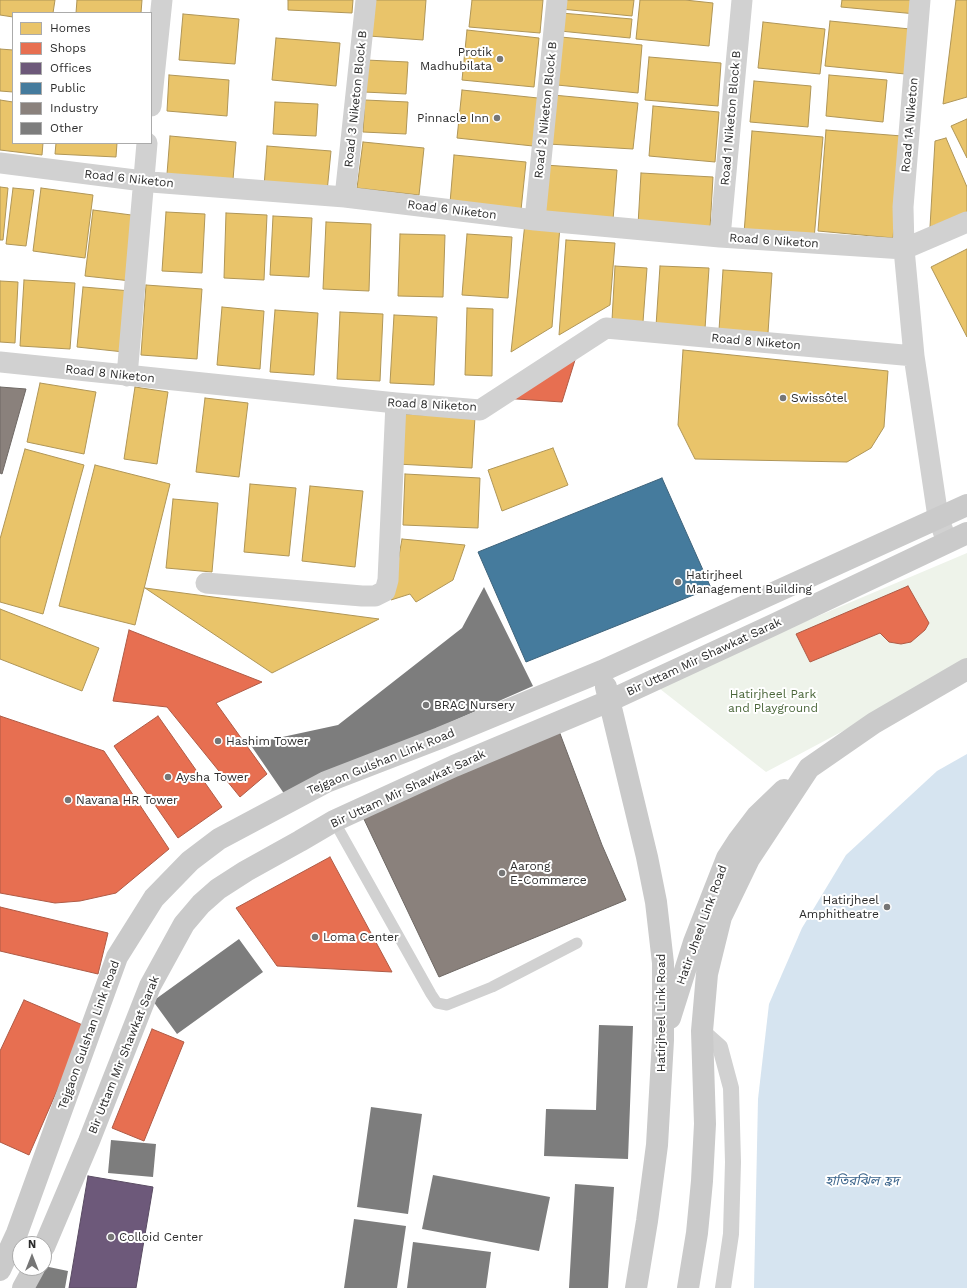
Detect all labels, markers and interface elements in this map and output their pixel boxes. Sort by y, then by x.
legend [12,12,152,144]
text: Homes [50,21,91,35]
street label: Road 3 Niketon Block B [342,30,370,168]
text: Shops [50,41,86,55]
street label: Road 2 Niketon Block B [532,41,560,179]
place label: Protik Madhubilata [420,45,492,73]
street label: Road 1 Niketon Block B [718,50,744,186]
marker: Protik Madhubilata [495,54,505,64]
text: Offices [50,61,92,75]
street label: Road 1A Niketon [899,77,921,173]
text: Public [50,81,86,95]
text: Industry [50,101,98,115]
place label: Pinnacle Inn [417,111,489,125]
marker: Pinnacle Inn [492,113,502,123]
text: Other [50,121,83,135]
street label: Road 6 Niketon [84,167,174,191]
street label: Road 6 Niketon [407,197,497,223]
street label: Road 6 Niketon [729,231,819,251]
street label: Road 8 Niketon [711,331,801,353]
street label: Road 8 Niketon [65,362,155,386]
place label: Swissôtel [791,391,847,405]
marker: Swissôtel [778,393,788,403]
street label: Road 8 Niketon [387,395,477,415]
place label: Hatirjheel Management Building [686,568,812,596]
marker: Hatirjheel Management Building [673,577,683,587]
street label: Bir Uttam Mir Shawkat Sarak [624,615,784,699]
park label: Hatirjheel Park and Playground [728,687,818,715]
place label: BRAC Nursery [434,698,515,712]
marker: BRAC Nursery [421,700,431,710]
street label: Tejgaon Gulshan Link Road [305,726,457,798]
place label: Hashim Tower [226,734,309,748]
marker: Hashim Tower [213,736,223,746]
street label: Bir Uttam Mir Shawkat Sarak [328,747,488,831]
place label: Aysha Tower [176,770,249,784]
marker: Aysha Tower [163,772,173,782]
place label: Navana HR Tower [76,793,178,807]
marker: Navana HR Tower [63,795,73,805]
place label: Aarong E-Commerce [510,859,587,887]
street label: Hatir Jheel Link Road [674,863,730,987]
marker: Aarong E-Commerce [497,868,507,878]
place label: Hatirjheel Amphitheatre [799,893,879,921]
marker: Hatirjheel Amphitheatre [882,902,892,912]
place label: Loma Center [323,930,399,944]
marker: Loma Center [310,932,320,942]
street label: Hatirjheel Link Road [654,954,668,1072]
street label: Tejgaon Gulshan Link Road [55,958,123,1112]
street label: Bir Uttam Mir Shawkat Sarak [86,974,162,1136]
water label: হাতিরঝিল হ্রদ [825,1173,899,1189]
place label: Colloid Center [119,1230,203,1244]
marker: Colloid Center [106,1232,116,1242]
north arrow [12,1236,52,1276]
text: N [28,1238,36,1251]

